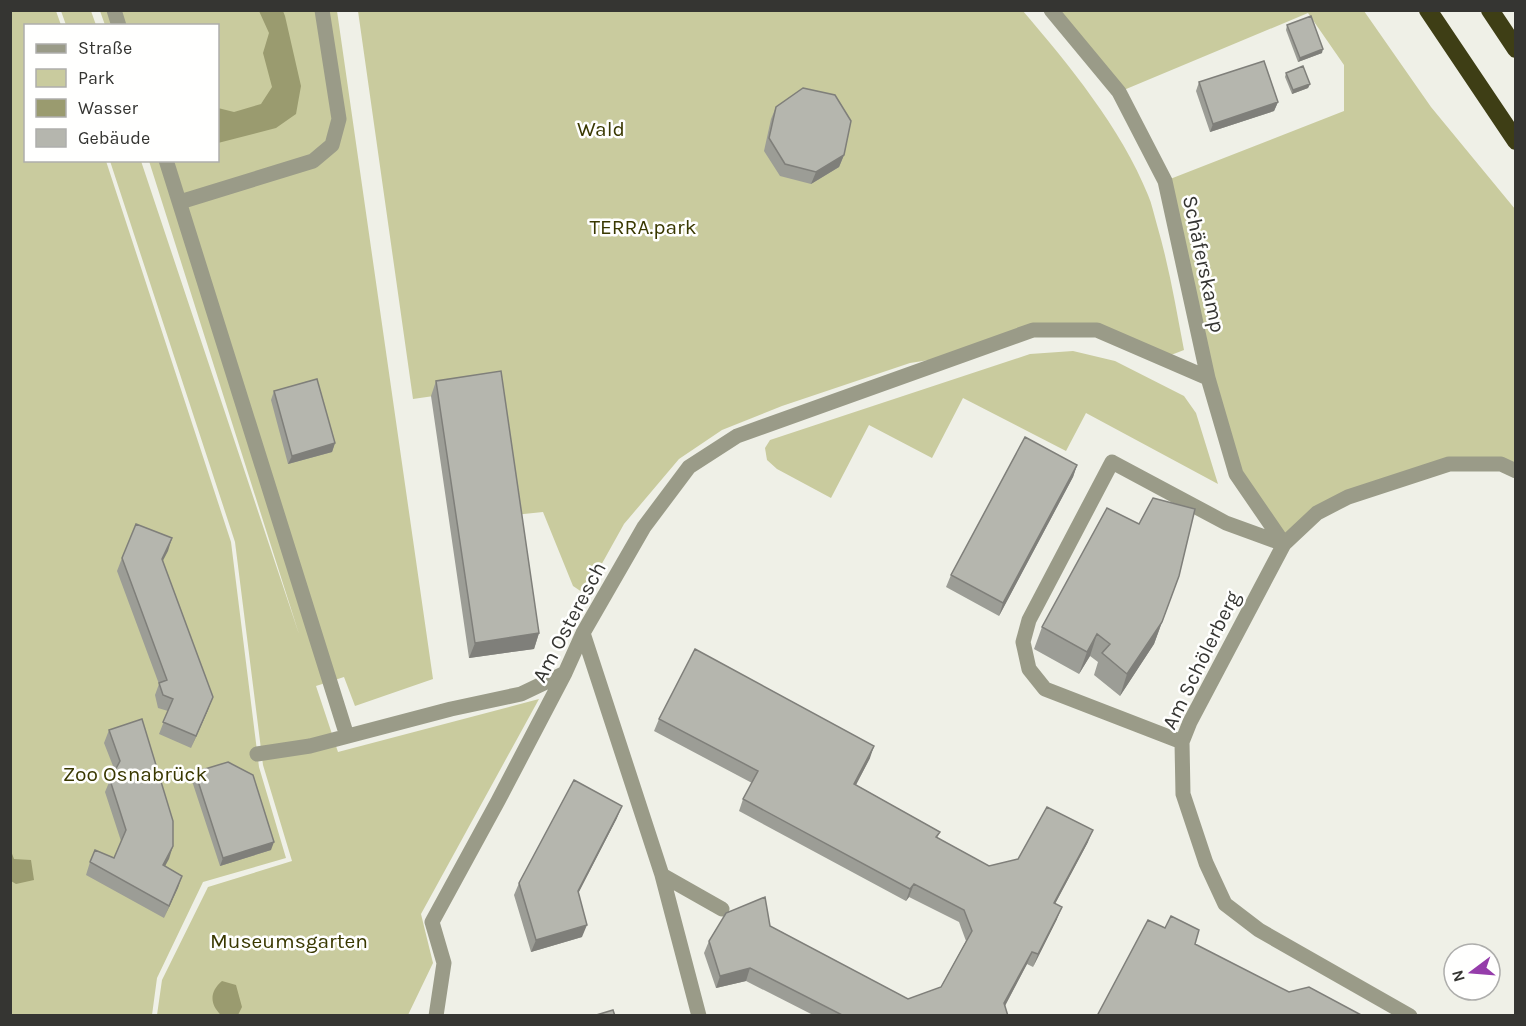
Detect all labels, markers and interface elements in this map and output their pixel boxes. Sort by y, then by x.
legend [24,24,219,162]
text: Straße [78,37,132,59]
text: Park [78,67,115,89]
text: Wasser [78,97,139,119]
park label: Wald [577,117,625,141]
text: Gebäude [78,127,150,149]
street label: Schäferskamp [1178,193,1230,335]
park label: TERRA.park [589,215,697,239]
street label: Am Osteresch [527,558,611,686]
street label: Am Schölerberg [1157,587,1245,733]
park label: Zoo Osnabrück [63,762,207,786]
park label: Museumsgarten [210,929,368,953]
north arrow [1442,942,1502,1002]
text: N [1447,968,1469,984]

